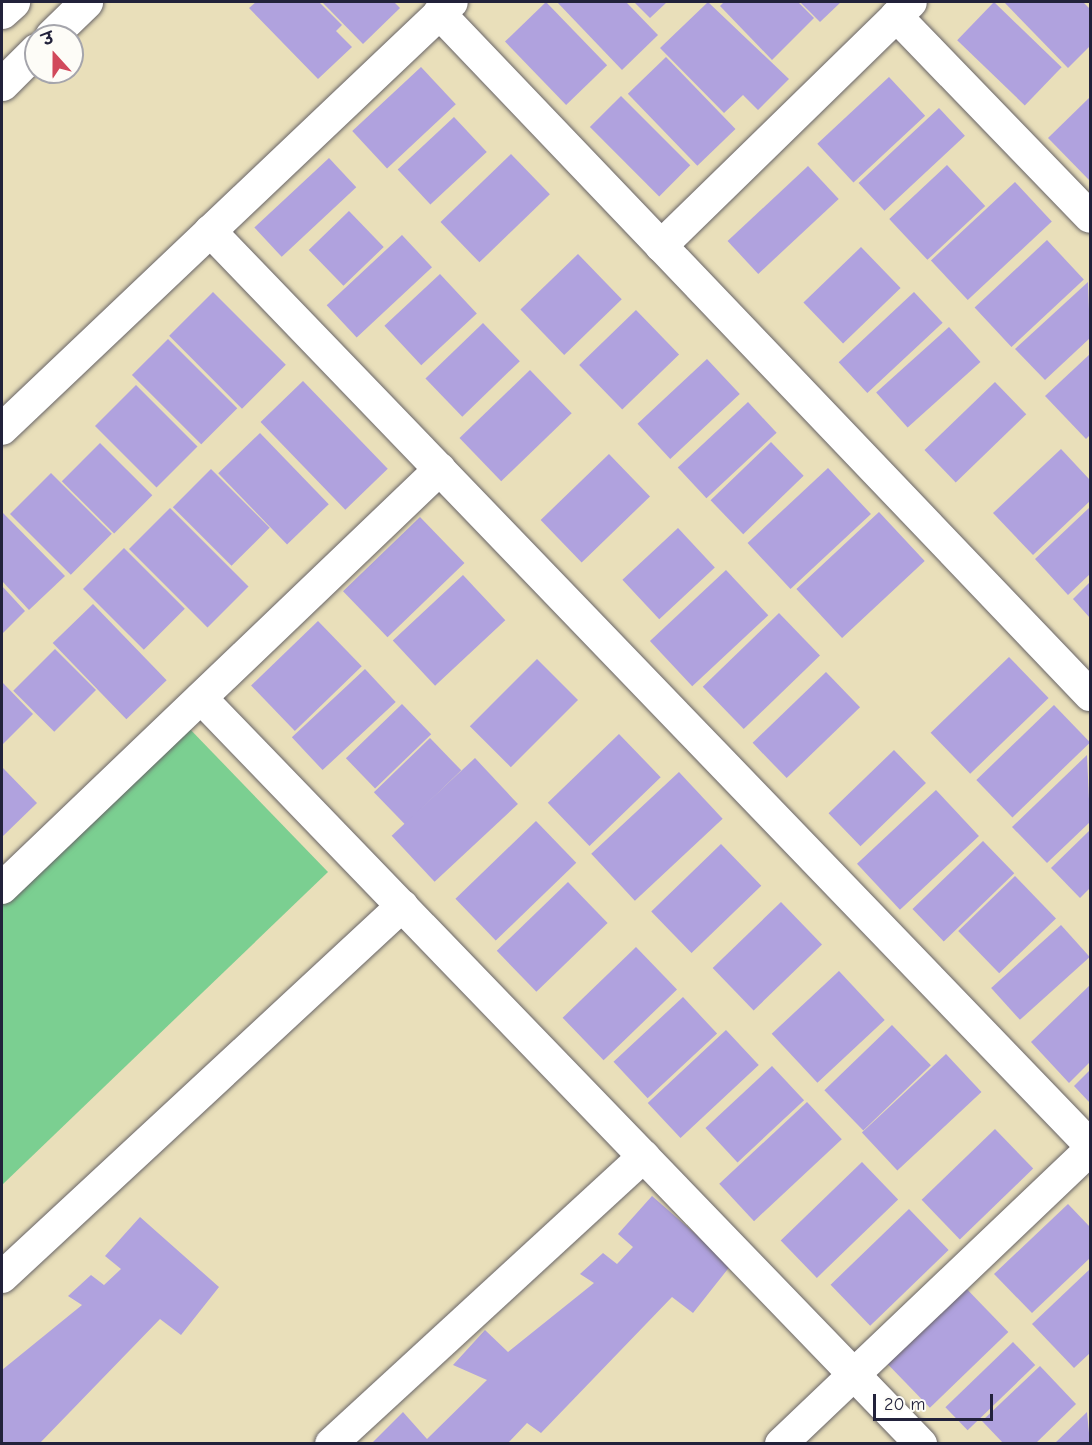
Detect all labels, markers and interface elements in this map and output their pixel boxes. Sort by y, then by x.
north arrow [24,24,84,84]
text: उ [40,29,56,49]
scale bar [876,1382,996,1420]
text: 20 m [884,1394,925,1415]

